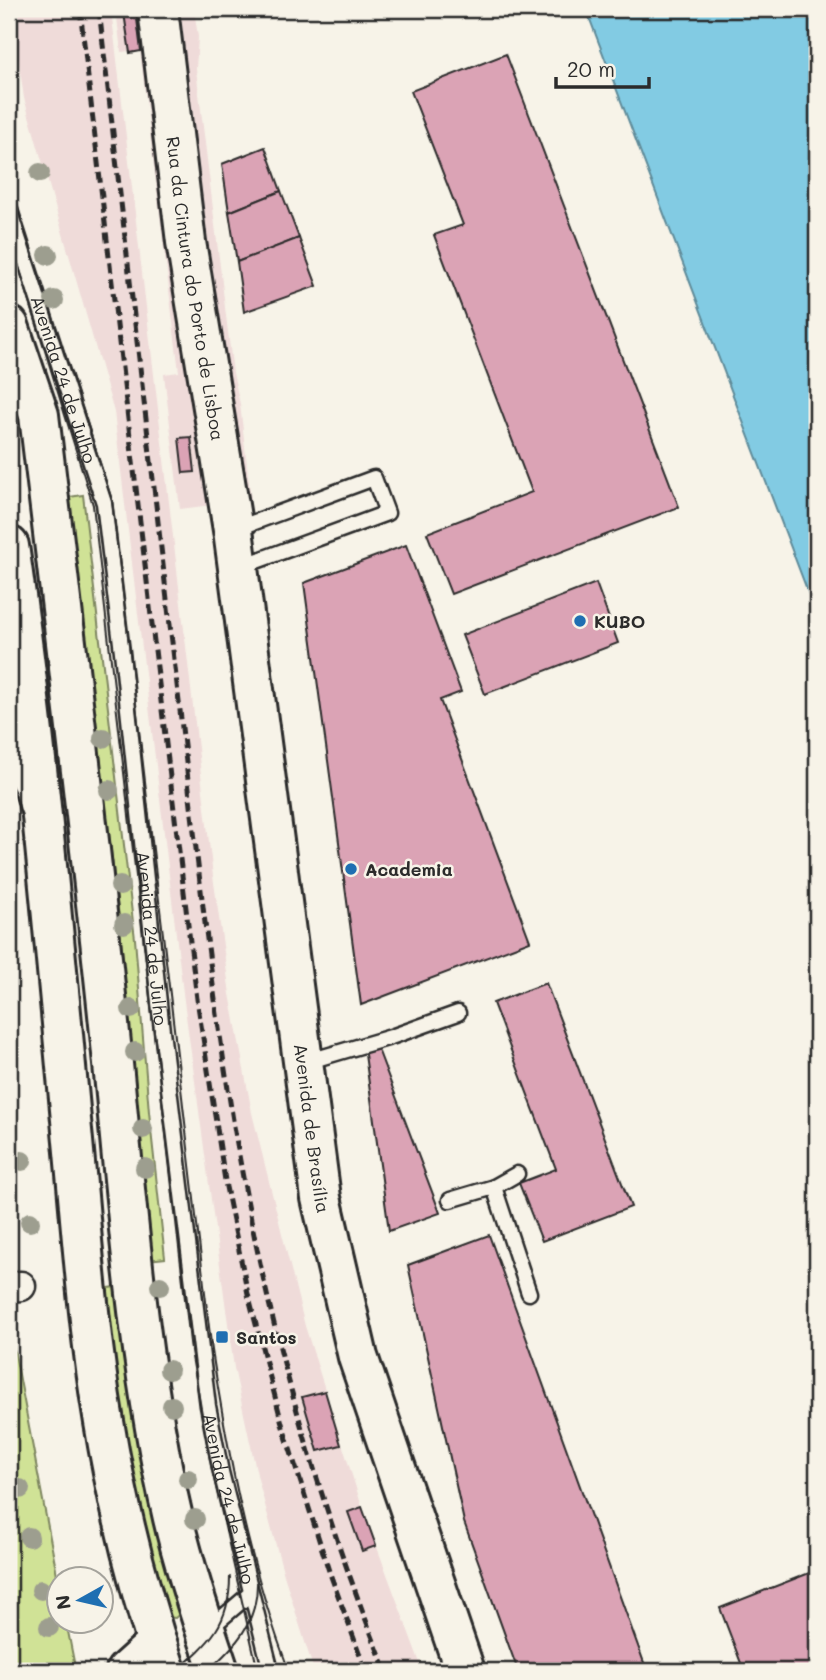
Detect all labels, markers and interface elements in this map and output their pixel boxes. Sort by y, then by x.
scale bar [556,46,649,90]
text: 20 m [567,55,615,82]
street label: Rua da Cintura do Porto de Lisboa [161,135,230,442]
street label: Avenida 24 de Julho [25,292,102,467]
place label: KUBO [594,609,645,633]
marker: KUBO [572,613,588,629]
street label: Avenida 24 de Julho [131,850,173,1027]
place label: Academia [365,857,453,881]
marker: Academia [343,861,359,877]
street label: Avenida de Brasília [289,1042,336,1215]
place label: Santos [236,1325,297,1349]
marker: Santos [214,1329,230,1345]
street label: Avenida 24 de Julho [198,1411,261,1587]
north arrow [46,1564,116,1634]
text: N [49,1594,76,1611]

